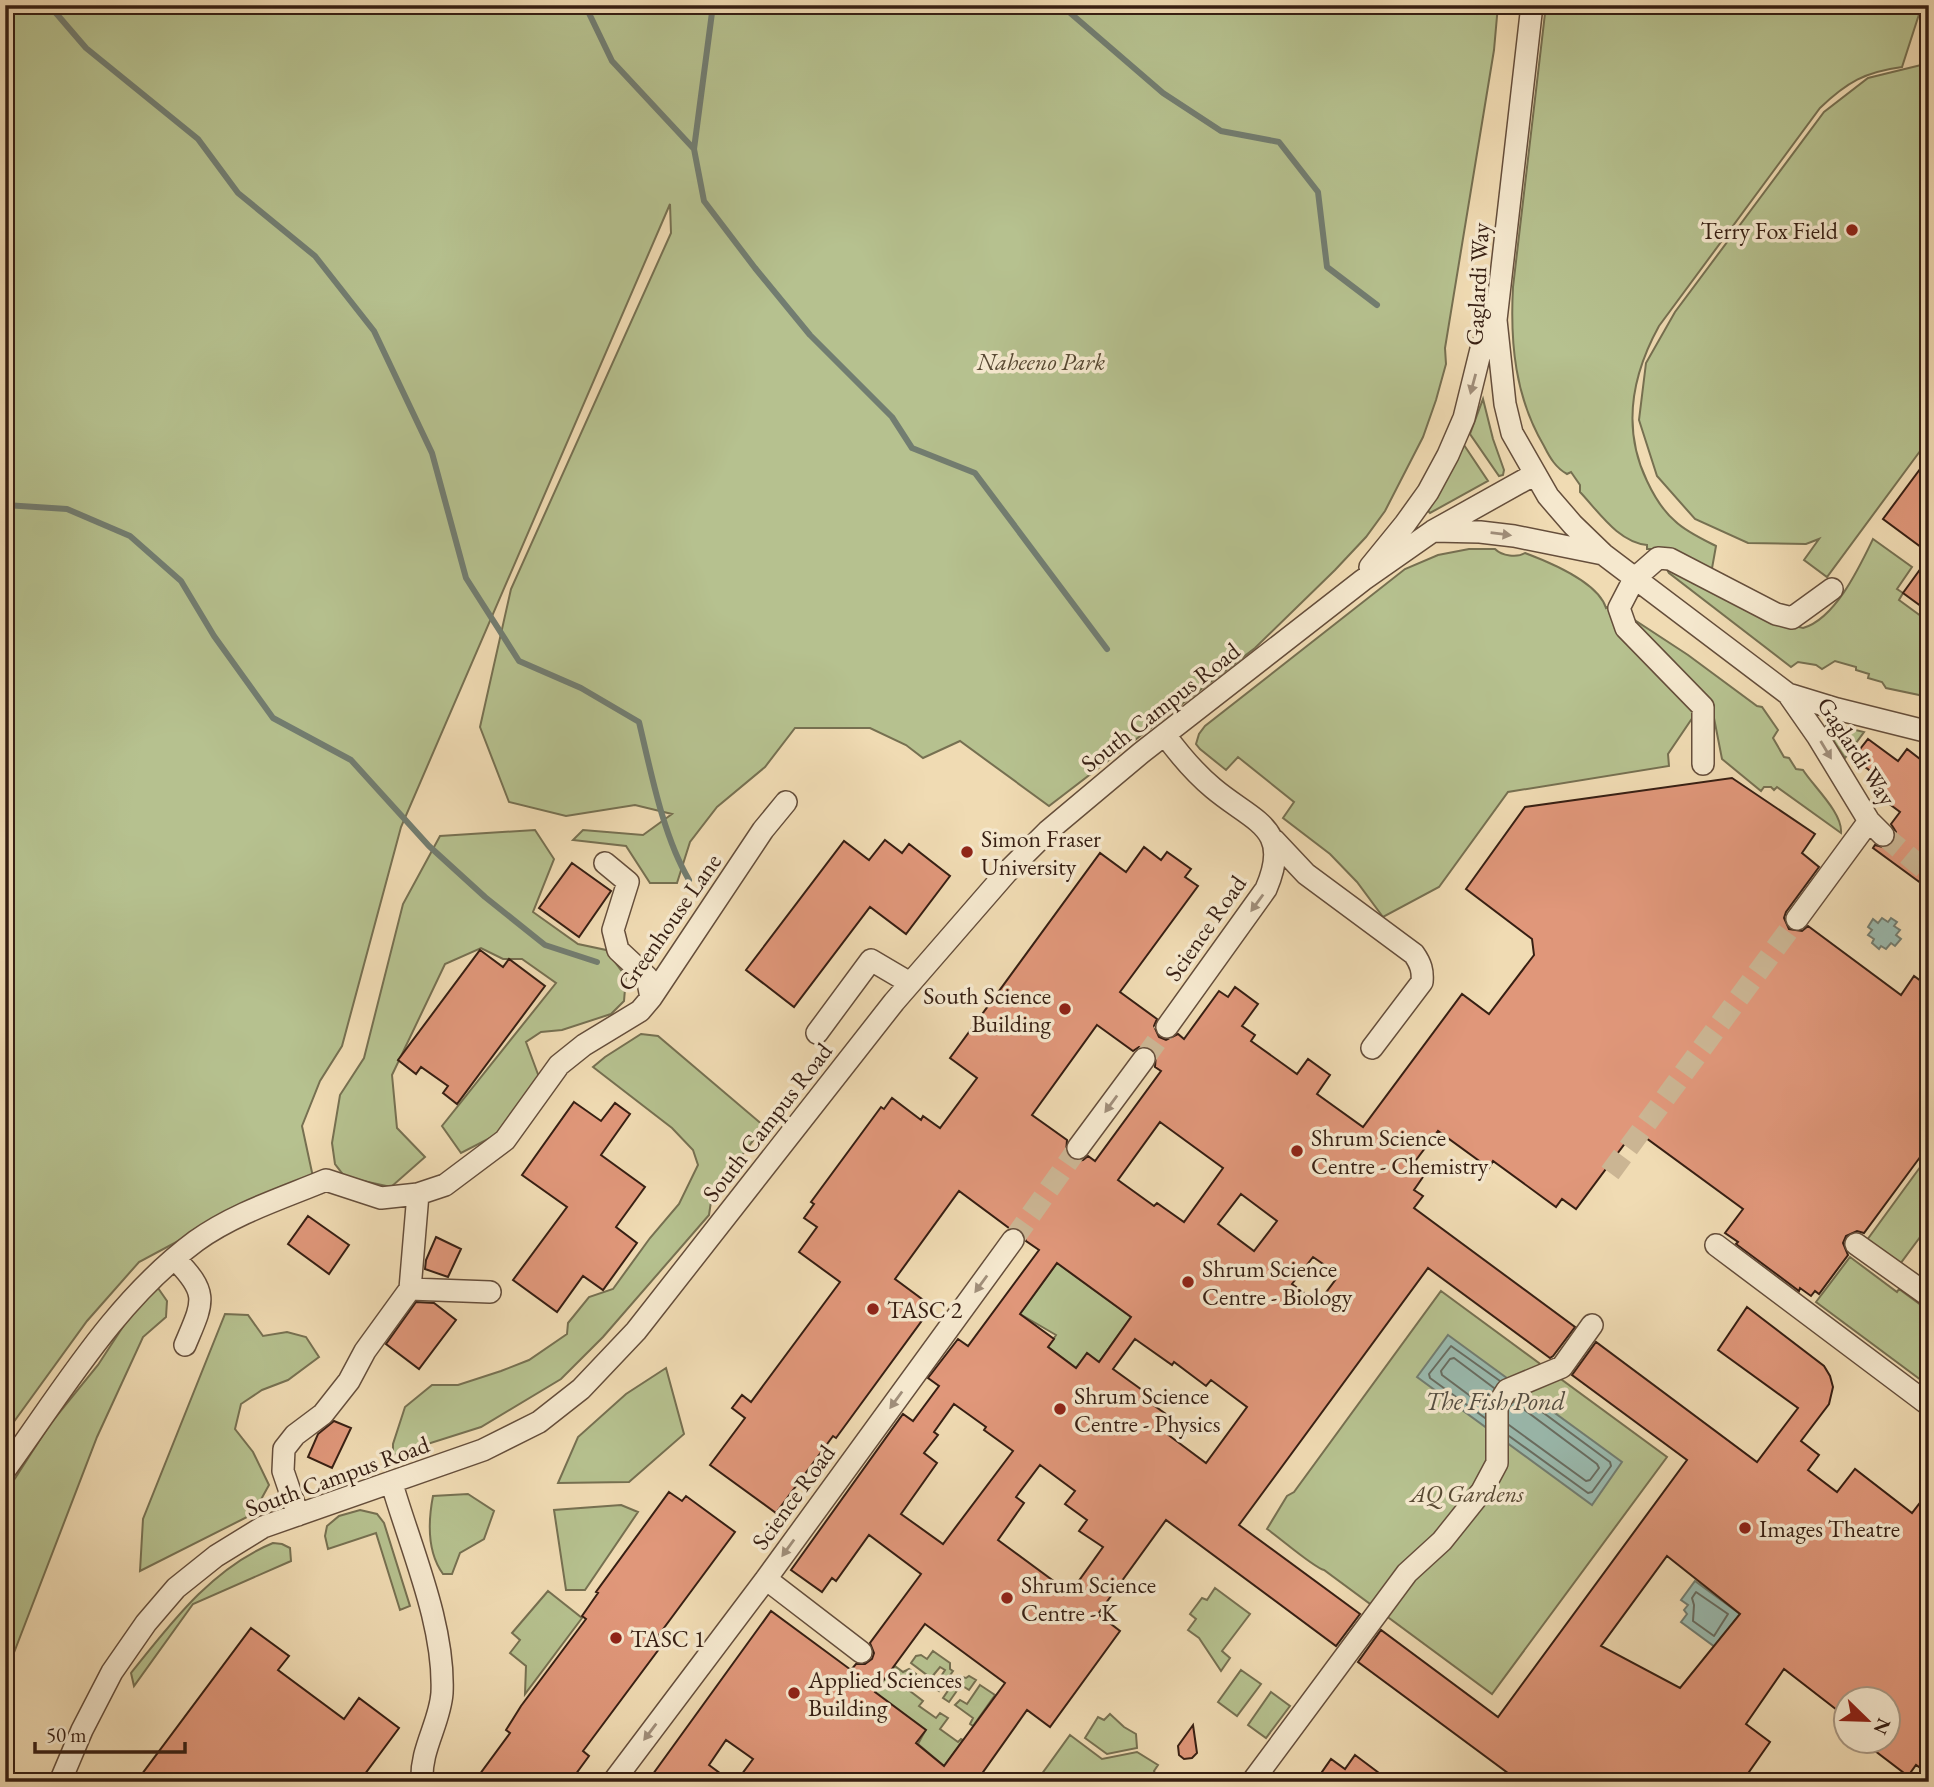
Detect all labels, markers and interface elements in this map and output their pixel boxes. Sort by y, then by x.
place label: Terry Fox Field [1701,215,1839,246]
street label: Gaglardi Way [1458,221,1496,346]
marker: Terry Fox Field [1844,222,1860,238]
park label: Naheeno Park [976,346,1105,377]
one-way arrow [1468,373,1478,394]
one-way arrow [1490,529,1512,540]
street label: South Campus Road [1074,635,1246,779]
street label: Gaglardi Way [1810,691,1904,811]
one-way arrow [1820,741,1833,760]
place label: Simon Fraser University [981,823,1101,882]
marker: Simon Fraser University [959,844,975,860]
street label: Greenhouse Lane [610,847,728,997]
street label: Science Road [1157,868,1253,987]
one-way arrow [1250,894,1264,912]
place label: South Science Building [923,980,1052,1039]
marker: South Science Building [1057,1001,1073,1017]
street label: South Campus Road [695,1036,839,1208]
one-way arrow [1104,1094,1118,1113]
place label: Shrum Science Centre - Chemistry [1311,1122,1489,1181]
marker: Shrum Science Centre - Chemistry [1289,1143,1305,1159]
place label: Shrum Science Centre - Biology [1202,1253,1353,1312]
one-way arrow [974,1274,988,1293]
marker: Shrum Science Centre - Biology [1180,1274,1196,1290]
place label: TASC 2 [887,1294,963,1325]
marker: TASC 2 [865,1301,881,1317]
place label: Shrum Science Centre - Physics [1074,1380,1220,1439]
water label: The Fish Pond [1425,1384,1566,1418]
one-way arrow [890,1391,904,1409]
marker: Shrum Science Centre - Physics [1052,1401,1068,1417]
street label: South Campus Road [241,1428,434,1524]
street label: Science Road [744,1438,842,1556]
park label: AQ Gardens [1408,1478,1524,1509]
place label: Images Theatre [1759,1513,1900,1544]
marker: Images Theatre [1737,1520,1753,1536]
one-way arrow [781,1539,795,1557]
place label: Shrum Science Centre - K [1021,1569,1156,1628]
marker: Shrum Science Centre - K [999,1590,1015,1606]
place label: TASC 1 [630,1623,705,1654]
marker: TASC 1 [608,1630,624,1646]
place label: Applied Sciences Building [807,1664,962,1723]
marker: Applied Sciences Building [786,1685,802,1701]
north arrow [1832,1686,1902,1756]
scale bar [35,1710,186,1754]
text: N [1867,1714,1897,1739]
text: 50 m [46,1721,87,1748]
one-way arrow [643,1723,657,1741]

